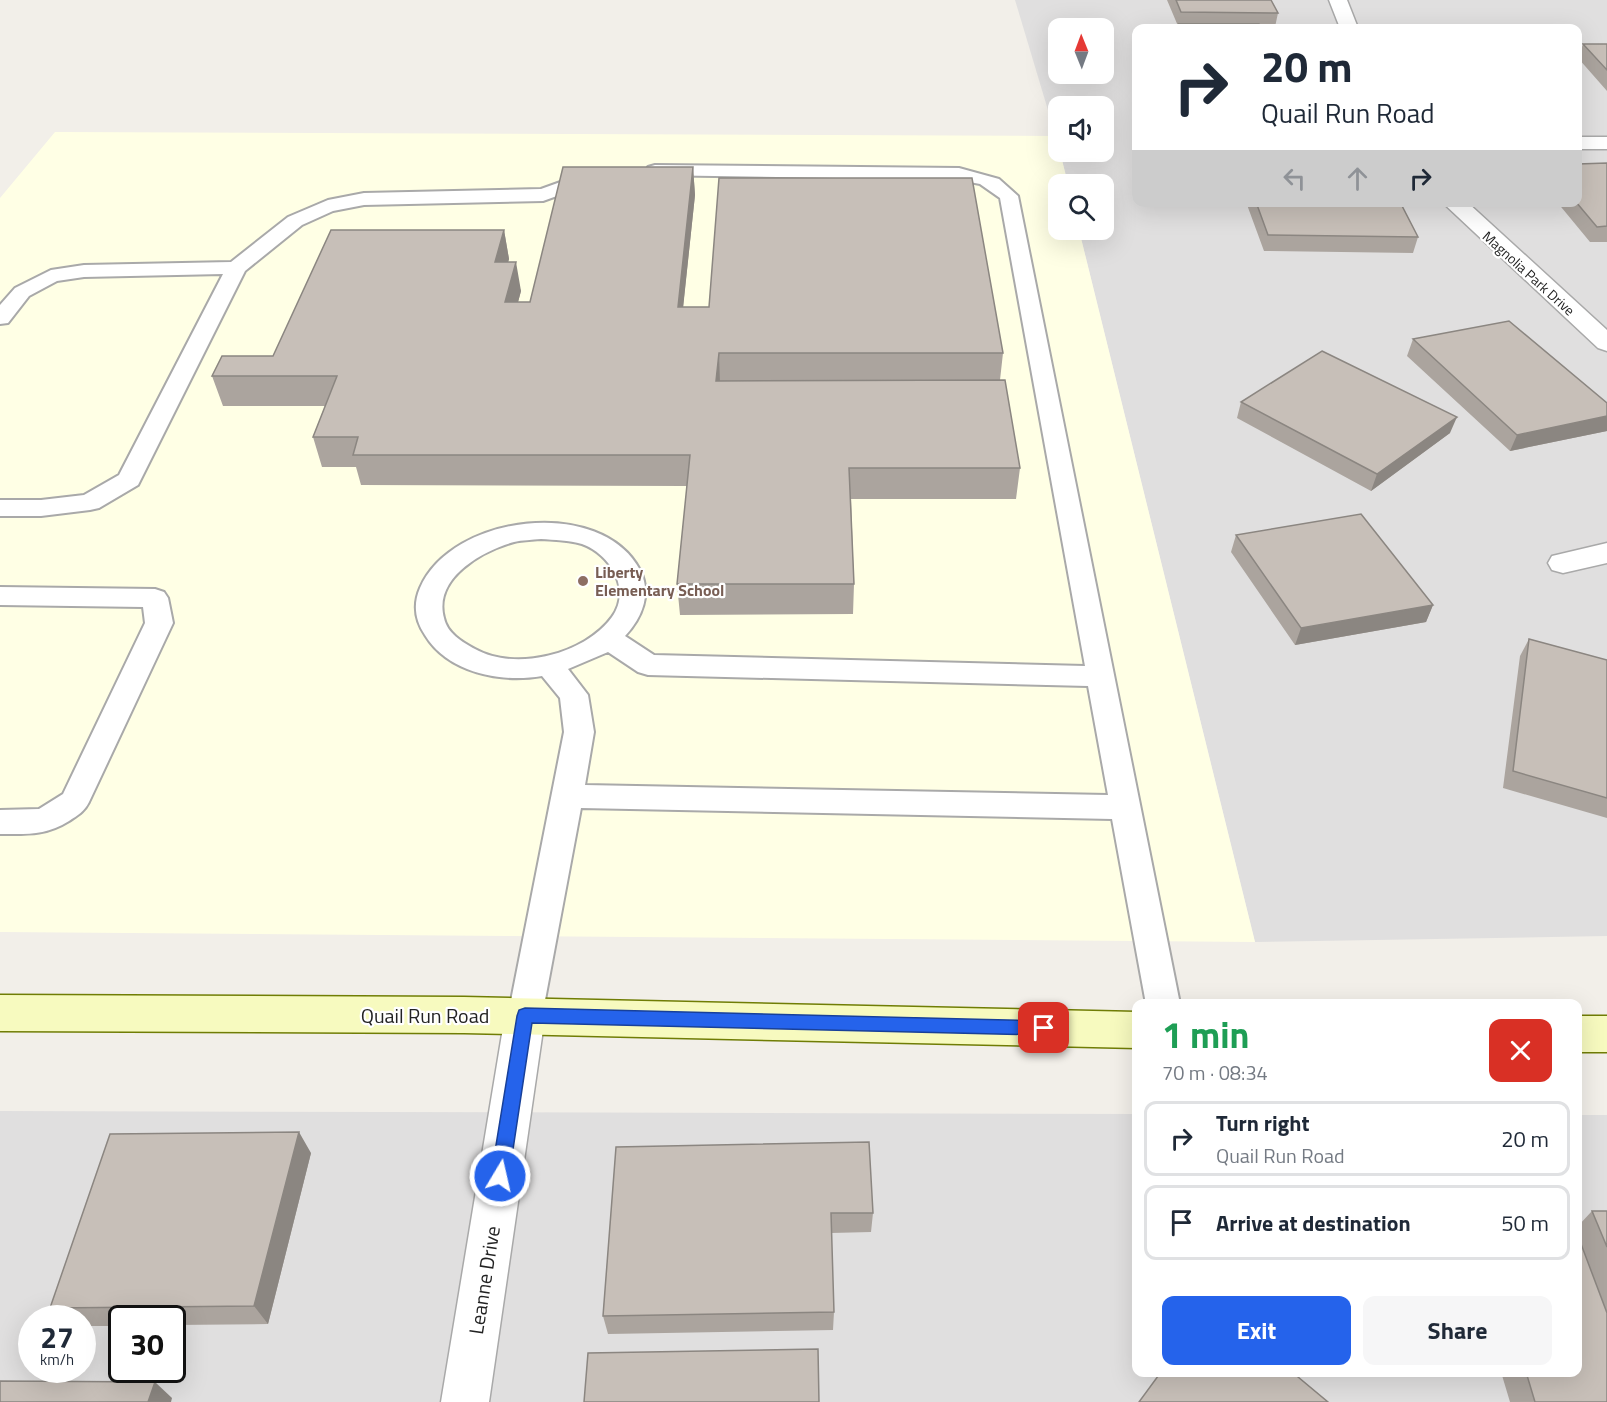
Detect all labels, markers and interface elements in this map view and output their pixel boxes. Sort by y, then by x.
north arrow [1048,18,1114,84]
map controls [1048,18,1114,240]
text: 20 m [1261,34,1353,98]
icon: right [1162,48,1240,126]
text: Quail Run Road [1261,92,1435,133]
button: sound [1048,96,1114,162]
icon: left [1278,162,1311,195]
icon: ahead [1341,162,1374,195]
icon: right [1404,162,1437,195]
button: search [1048,174,1114,240]
street label: Magnolia Park Drive [1478,226,1580,320]
place label: Liberty Elementary School [595,560,724,602]
marker: Liberty Elementary School [576,574,590,588]
street label: Quail Run Road [361,1000,489,1031]
pin [1018,1002,1069,1053]
text: 1 min [1162,1007,1249,1062]
icon: arrive [1027,1011,1060,1044]
button: close [1489,1019,1552,1082]
text: 70 m · 08:34 [1162,1057,1268,1088]
text: Turn right [1216,1106,1310,1140]
icon: right [1165,1122,1198,1155]
text: 20 m [1501,1122,1549,1156]
text: Quail Run Road [1216,1140,1345,1171]
position arrow [468,1144,532,1208]
icon: arrive [1165,1206,1198,1239]
text: Arrive at destination [1216,1206,1411,1240]
text: 50 m [1501,1206,1549,1240]
street label: Leanne Drive [460,1224,508,1336]
button: Exit [1162,1296,1351,1365]
button: Share [1363,1296,1552,1365]
speed limit sign: 30 [108,1305,186,1383]
text: 27 [40,1314,74,1360]
text: km/h [40,1348,74,1371]

